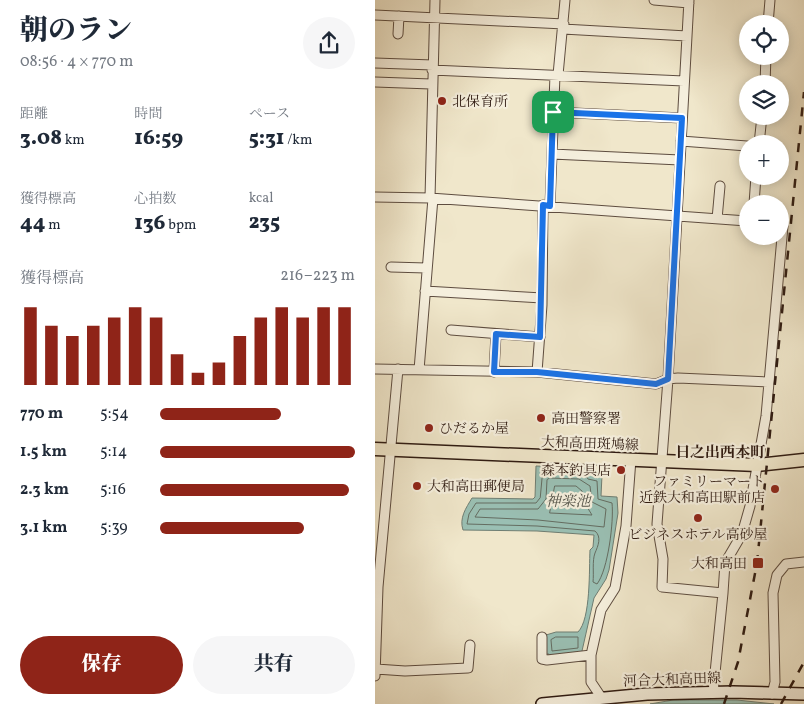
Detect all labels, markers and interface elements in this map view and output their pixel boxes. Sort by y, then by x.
text: 朝のラン [20,12,132,51]
map controls [739,15,789,245]
button: locate [739,15,789,65]
button: share [303,17,355,69]
text: 08:56 · 4 × 770 m [20,51,133,73]
button: layers [739,75,789,125]
pin [532,91,574,133]
place label: 北保育所 [452,93,508,112]
marker: 北保育所 [436,95,448,107]
icon: arrive [539,98,567,126]
text: 距離 [20,105,48,124]
text: 時間 [134,105,162,124]
text: ペース [249,105,290,124]
text: 3.08 [20,124,62,153]
text: 16:59 [134,124,183,153]
text: 5:31 [249,124,284,153]
text: km [62,131,85,150]
text: /km [284,131,312,150]
button: + [739,135,789,185]
text: kcal [249,189,274,208]
text: 獲得標高 [20,190,76,209]
text: 心拍数 [134,190,176,209]
button: − [739,195,789,245]
text: 235 [249,208,280,237]
text: 44 [20,209,45,238]
text: 136 [134,209,165,238]
text: m [45,216,61,235]
text: bpm [165,216,196,235]
text: 216–223 m [280,265,355,287]
text: 獲得標高 [20,268,84,290]
text: 770 m [20,403,63,425]
text: 5:54 [100,403,129,425]
place label: 高田警察署 [551,410,621,429]
marker: 高田警察署 [535,412,547,424]
place label: ひだるか屋 [439,420,509,439]
marker: ひだるか屋 [423,422,435,434]
street label: 大和高田斑鳩線 [541,433,639,456]
text: 1.5 km [20,441,67,463]
text: 5:14 [100,441,127,463]
district label: 日之出西本町 [675,443,765,464]
place label: 森本釣具店 [541,462,611,481]
marker: 森本釣具店 [615,464,627,476]
place label: ファミリーマート 近鉄大和高田駅前店 [639,473,765,508]
place label: 大和高田郵便局 [427,478,525,497]
text: 2.3 km [20,479,69,501]
text: 5:16 [100,479,126,501]
marker: 大和高田郵便局 [411,480,423,492]
marker: ファミリーマート 近鉄大和高田駅前店 [769,483,781,495]
water label: 神楽池 [545,492,592,513]
marker: ビジネスホテル高砂屋 [692,512,704,524]
text: 3.1 km [20,517,68,539]
text: 5:39 [100,517,128,539]
place label: ビジネスホテル高砂屋 [629,526,767,545]
place label: 大和高田 [691,555,747,574]
marker: 大和高田 [751,556,765,570]
button: 保存 [20,636,183,694]
button: 共有 [193,636,355,694]
street label: 河合大和高田線 [623,669,721,692]

